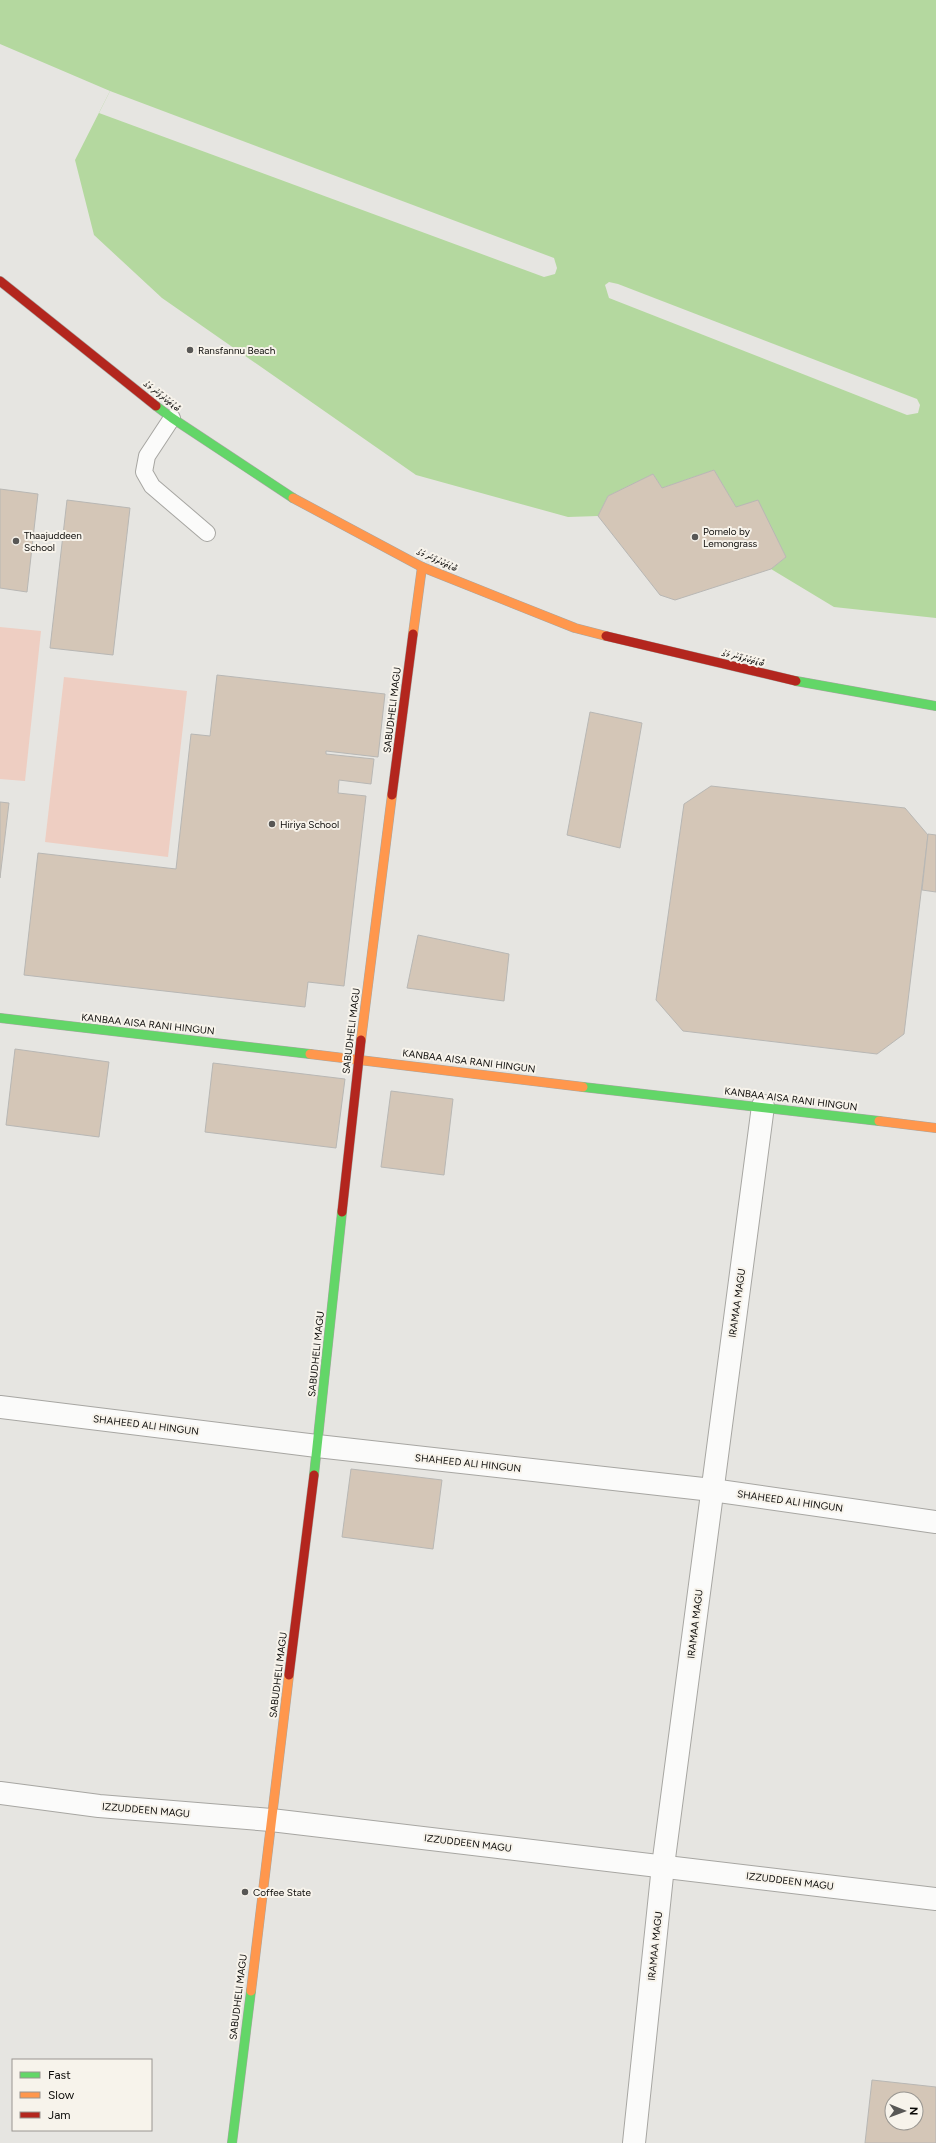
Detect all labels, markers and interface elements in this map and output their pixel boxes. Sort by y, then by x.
place label: Ransfannu Beach [198,344,276,357]
marker: Ransfannu Beach [185,345,195,355]
street label: ބޮޑުތަކުރުފާނު މަގު [140,377,184,415]
place label: Pomelo by Lemongrass [703,525,758,550]
place label: Thaajuddeen School [24,529,82,554]
marker: Pomelo by Lemongrass [690,532,700,542]
marker: Thaajuddeen School [11,536,21,546]
street label: ބޮޑުތަކުރުފާނު މަގު [413,545,460,575]
street label: ބޮޑުތަކުރުފާނު މަގު [719,646,766,670]
street label: SABUDHELI MAGU [380,666,404,754]
place label: Hiriya School [280,818,339,831]
marker: Hiriya School [267,819,277,829]
street label: SABUDHELI MAGU [339,987,363,1075]
street label: KANBAA AISA RANI HINGUN [81,1011,215,1037]
street label: KANBAA AISA RANI HINGUN [402,1046,536,1076]
street label: KANBAA AISA RANI HINGUN [724,1084,858,1114]
street label: IRAMAA MAGU [726,1267,748,1339]
street label: SABUDHELI MAGU [305,1310,327,1398]
street label: SHAHEED ALI HINGUN [92,1412,200,1438]
street label: SHAHEED ALI HINGUN [414,1451,522,1475]
street label: SHAHEED ALI HINGUN [736,1487,844,1515]
street label: IRAMAA MAGU [684,1589,706,1659]
street label: SABUDHELI MAGU [266,1631,290,1719]
street label: IZZUDDEEN MAGU [102,1800,190,1820]
street label: IZZUDDEEN MAGU [424,1831,512,1855]
street label: IZZUDDEEN MAGU [746,1869,834,1893]
place label: Coffee State [253,1886,311,1899]
marker: Coffee State [240,1887,250,1897]
street label: IRAMAA MAGU [645,1911,665,1981]
street label: SABUDHELI MAGU [226,1953,250,2041]
legend [12,2059,152,2131]
text: Fast [48,2068,71,2082]
text: Slow [48,2088,75,2102]
north arrow [884,2091,924,2131]
text: N [907,2107,920,2116]
text: Jam [48,2108,71,2122]

